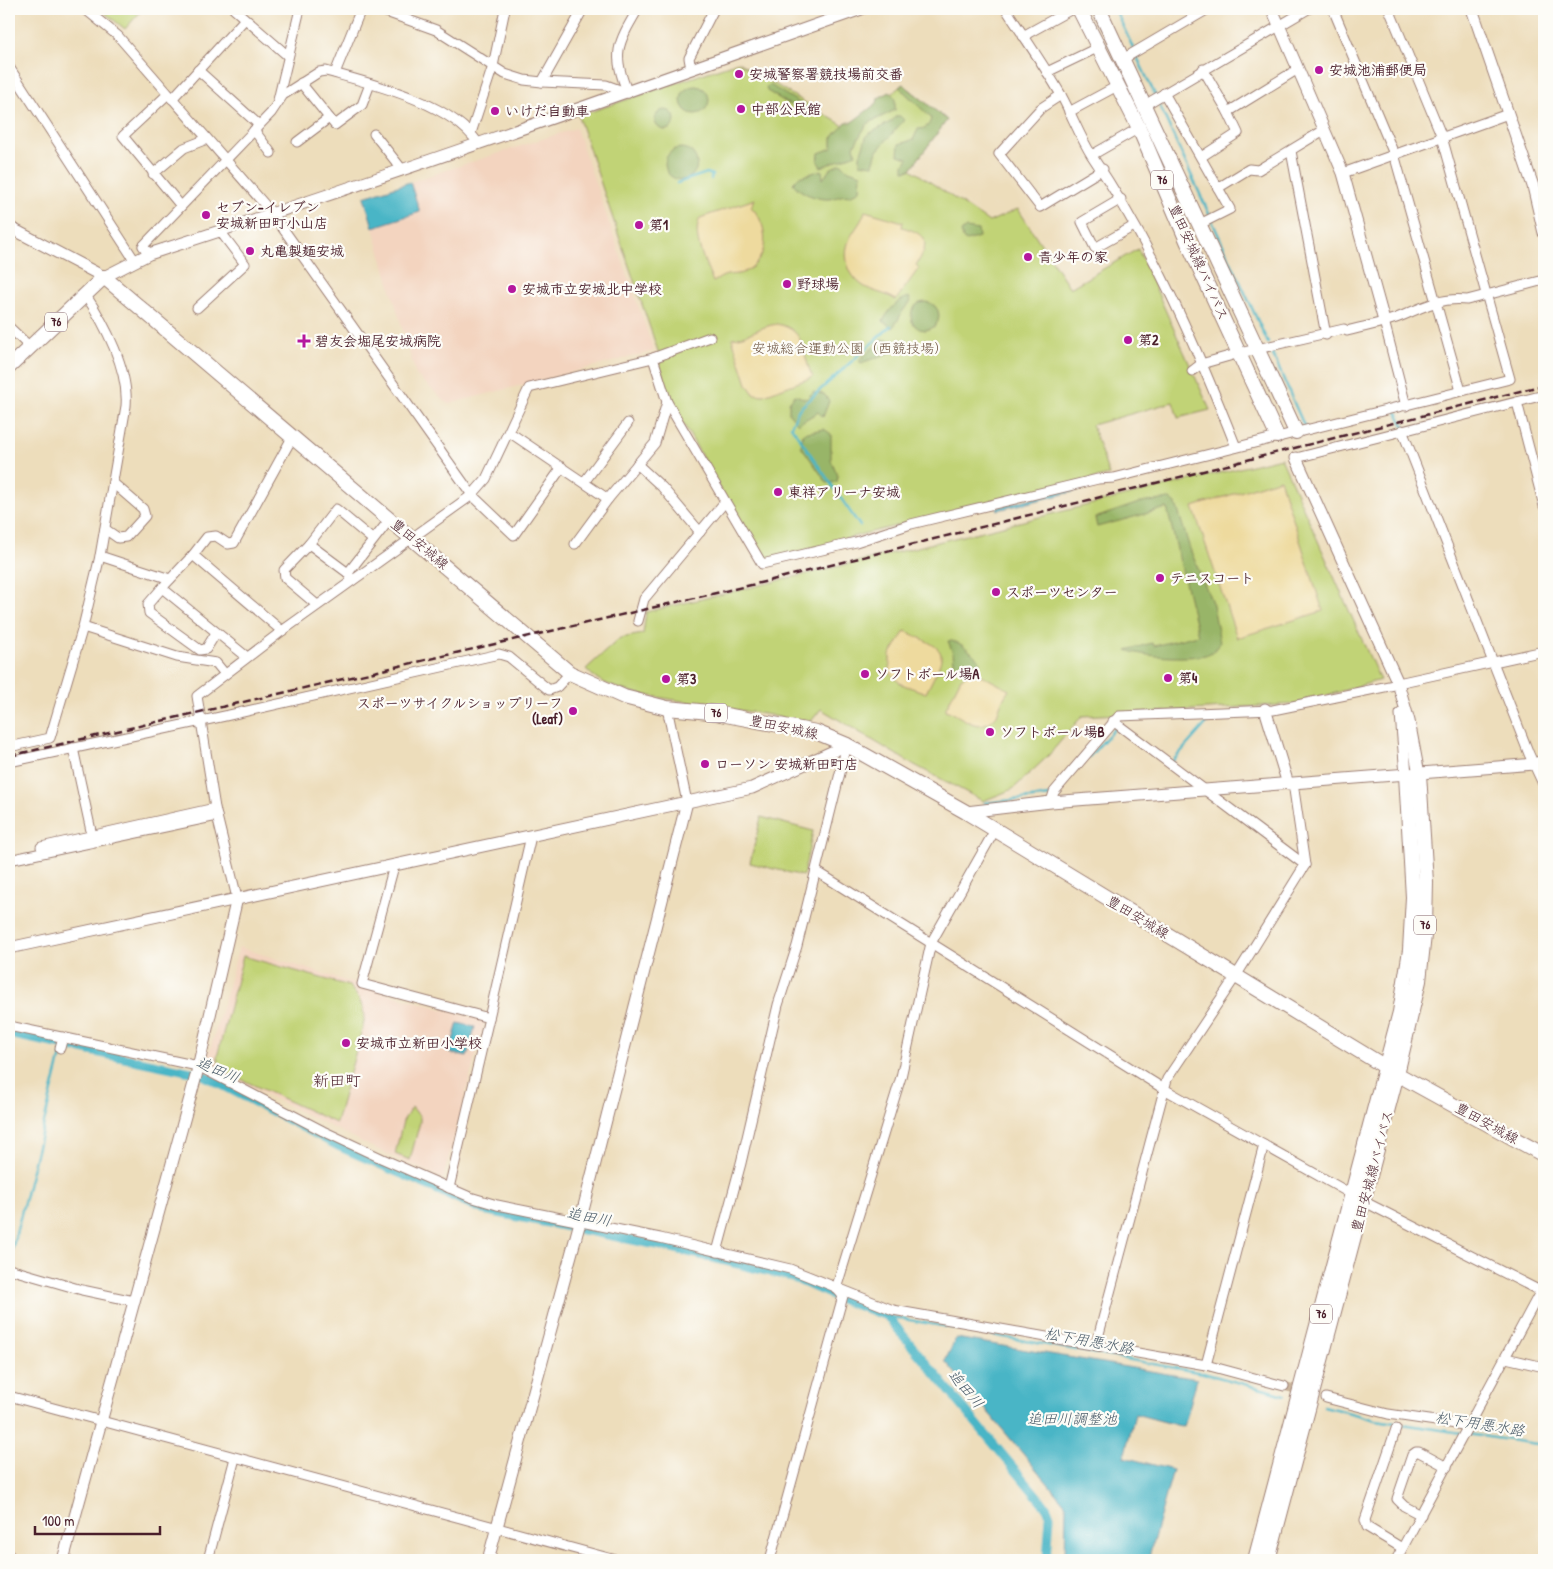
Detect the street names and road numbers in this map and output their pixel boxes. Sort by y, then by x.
road number: 76 [1151,170,1173,190]
street label: 豊田安城線バイパス [1165,201,1234,323]
road number: 76 [45,313,67,332]
street label: 豊田安城線 [387,514,453,573]
road number: 76 [705,704,727,722]
street label: 豊田安城線 [748,710,820,743]
street label: 豊田安城線 [1103,890,1173,943]
road number: 76 [1414,916,1436,934]
street label: 豊田安城線 [1452,1097,1522,1148]
street label: 豊田安城線バイパス [1346,1108,1397,1234]
road number: 76 [1310,1305,1332,1324]

